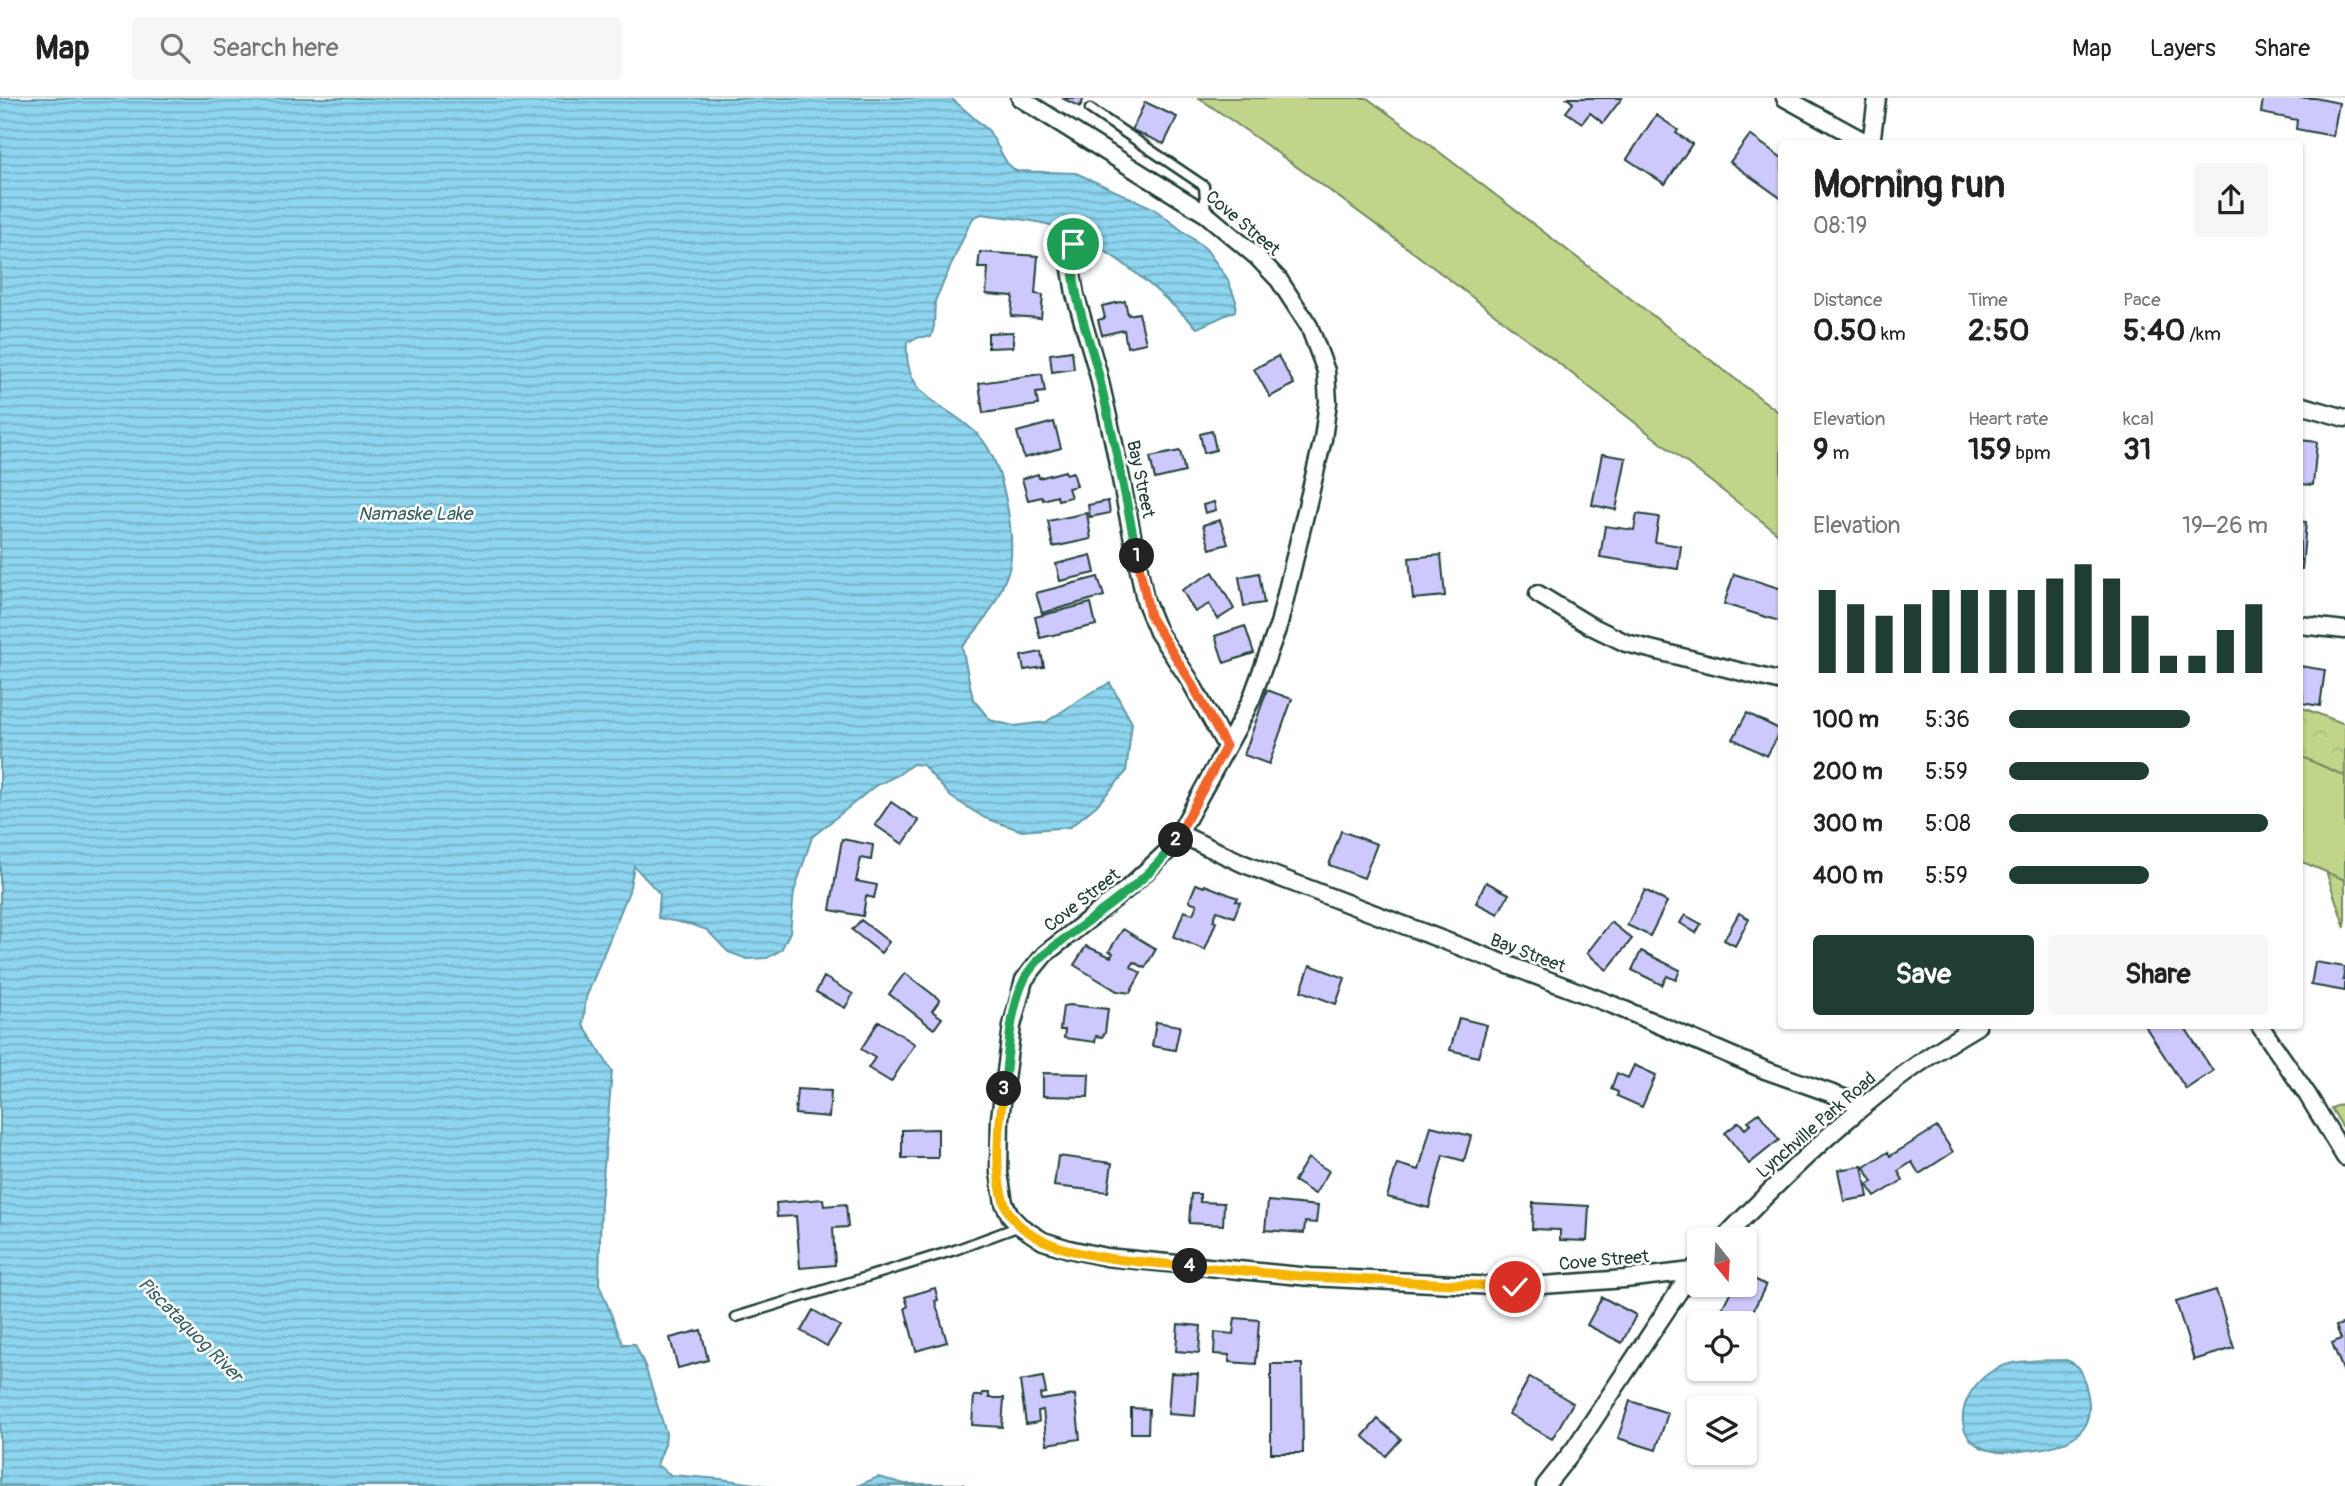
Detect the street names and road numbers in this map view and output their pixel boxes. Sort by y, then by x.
street label: Cove Street [1201,185,1285,262]
street label: Bay Street [1121,438,1160,521]
street label: Cove Street [1040,863,1126,937]
street label: Bay Street [1487,929,1569,979]
street label: Lynchville Park Road [1752,1067,1881,1184]
street label: Cove Street [1558,1245,1651,1276]

